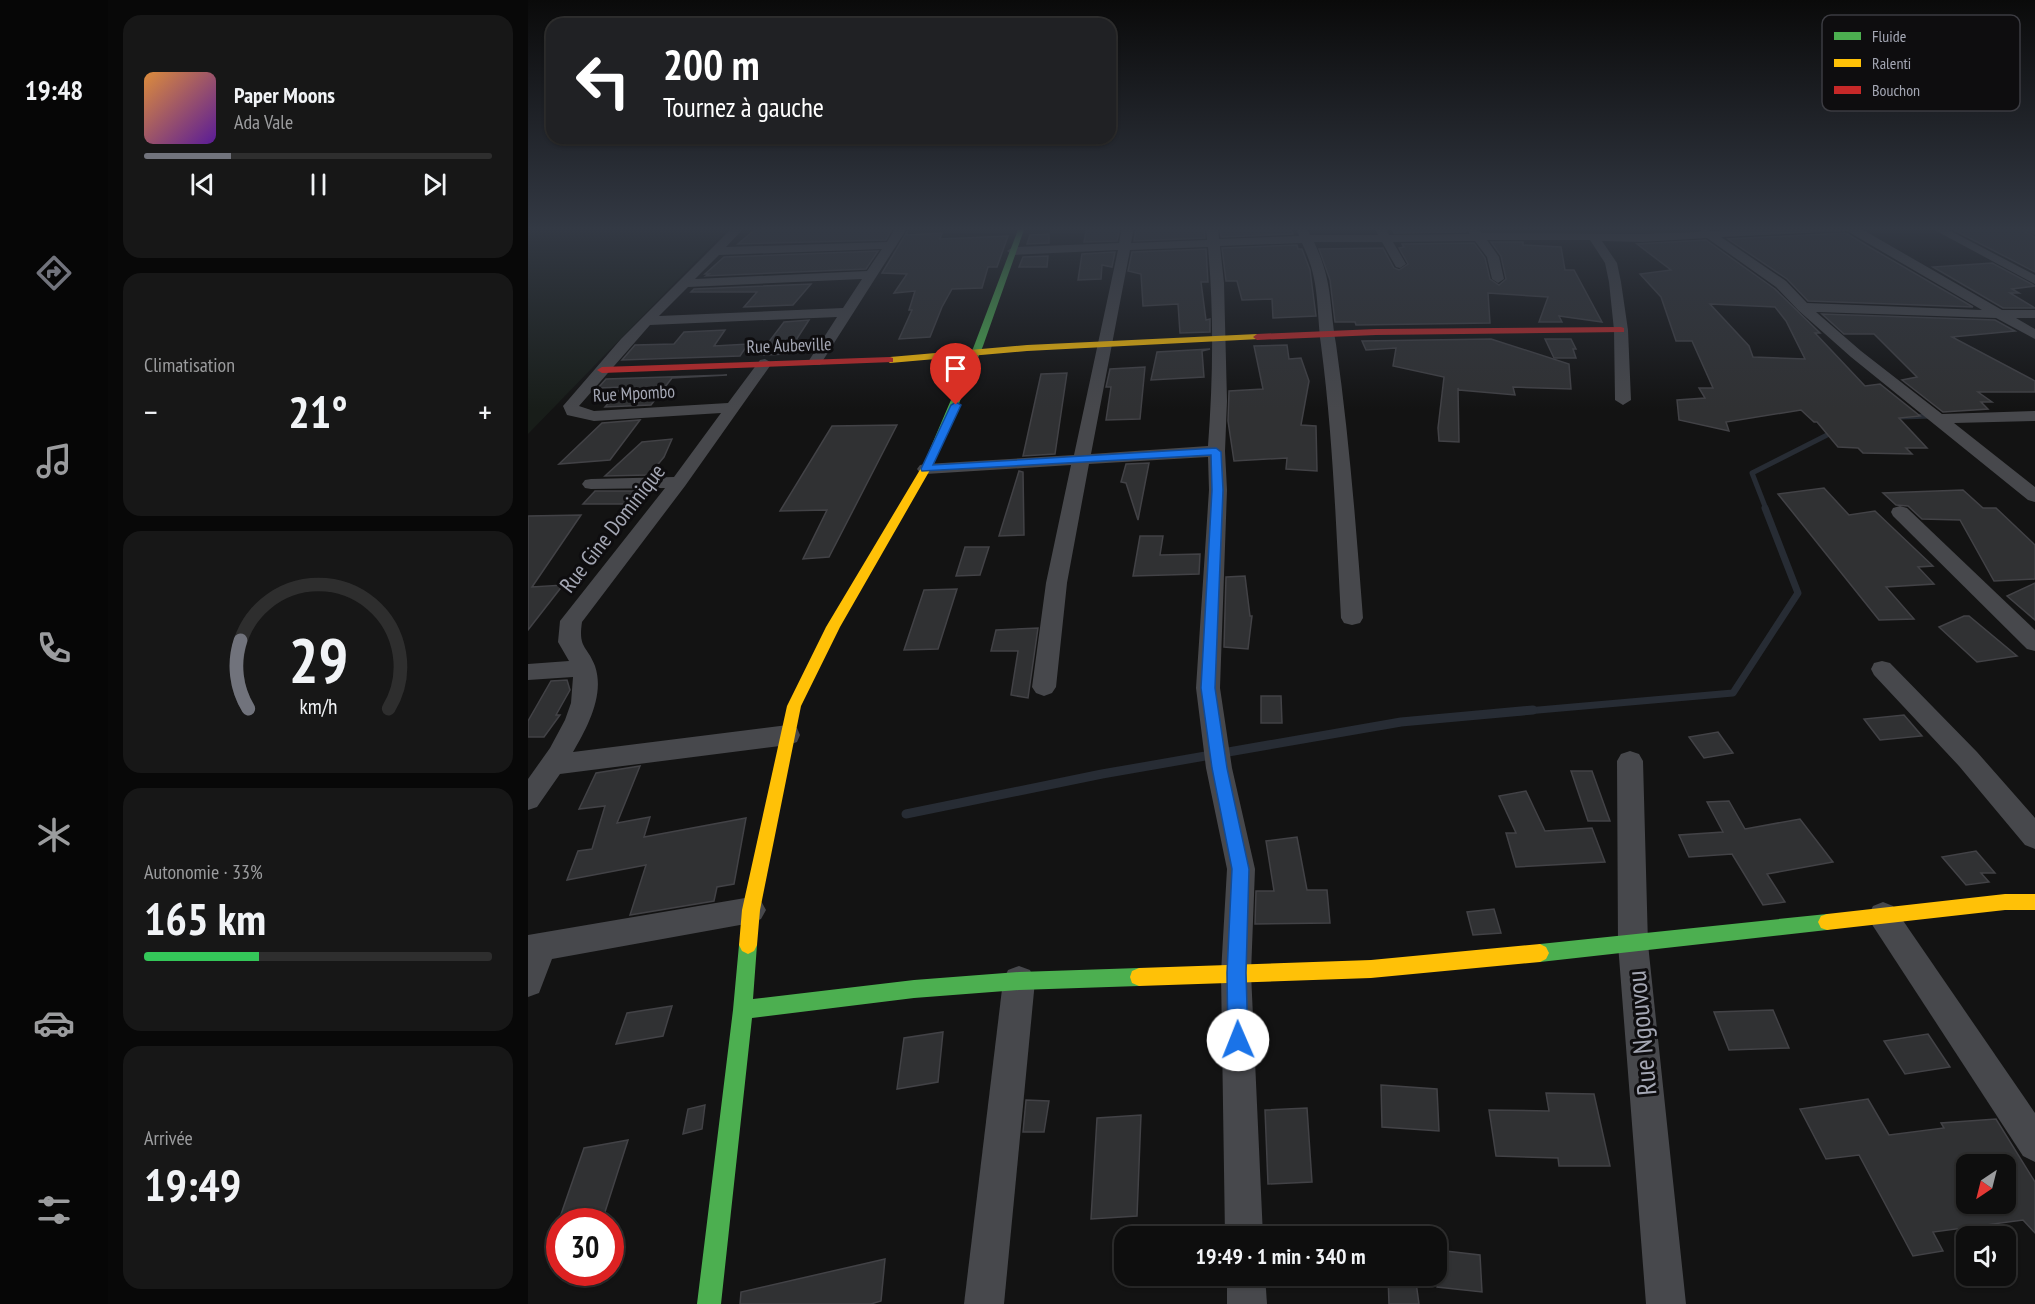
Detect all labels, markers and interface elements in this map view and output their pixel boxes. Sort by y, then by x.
legend [1822,15,2020,111]
text: Fluide [1872,26,1906,46]
text: 200 m [663,37,760,92]
icon: left [564,42,642,120]
text: Ralenti [1872,53,1911,73]
text: 19:48 [25,73,83,107]
text: Bouchon [1872,80,1920,100]
text: Paper Moons [234,81,335,109]
text: Tournez à gauche [663,90,824,124]
text: Ada Vale [234,109,293,135]
icon: previous [186,168,219,201]
icon: pause [302,168,335,201]
icon: next [418,168,451,201]
icon: directions [33,252,75,294]
street label: Rue Aubeville [746,332,832,358]
pin [930,343,981,405]
text: Climatisation [144,352,235,378]
icon: arrive [939,352,972,385]
street label: Rue Mpombo [592,379,676,407]
text: 21° [288,382,348,440]
text: − [144,390,158,433]
text: + [478,390,492,433]
icon: music [33,440,75,482]
street label: Rue Gine Dominique [553,458,671,598]
text: 29 [288,619,348,700]
icon: phone [33,627,75,669]
text: km/h [299,692,337,720]
icon: climate [33,814,75,856]
text: Autonomie · 33% [144,859,263,885]
text: 165 km [144,889,266,947]
street label: Rue Ngouvou [1619,969,1663,1097]
icon: car [33,1002,75,1044]
position arrow [1206,1008,1270,1072]
text: Arrivée [144,1125,193,1151]
north arrow [1956,1154,2016,1214]
map controls [1956,1154,2016,1286]
text: 19:49 [144,1155,241,1213]
icon: filters [33,1189,75,1231]
speed limit sign: 30 [546,1208,624,1286]
button: sound [1956,1226,2016,1286]
text: 19:49 · 1 min · 340 m [1195,1242,1366,1270]

